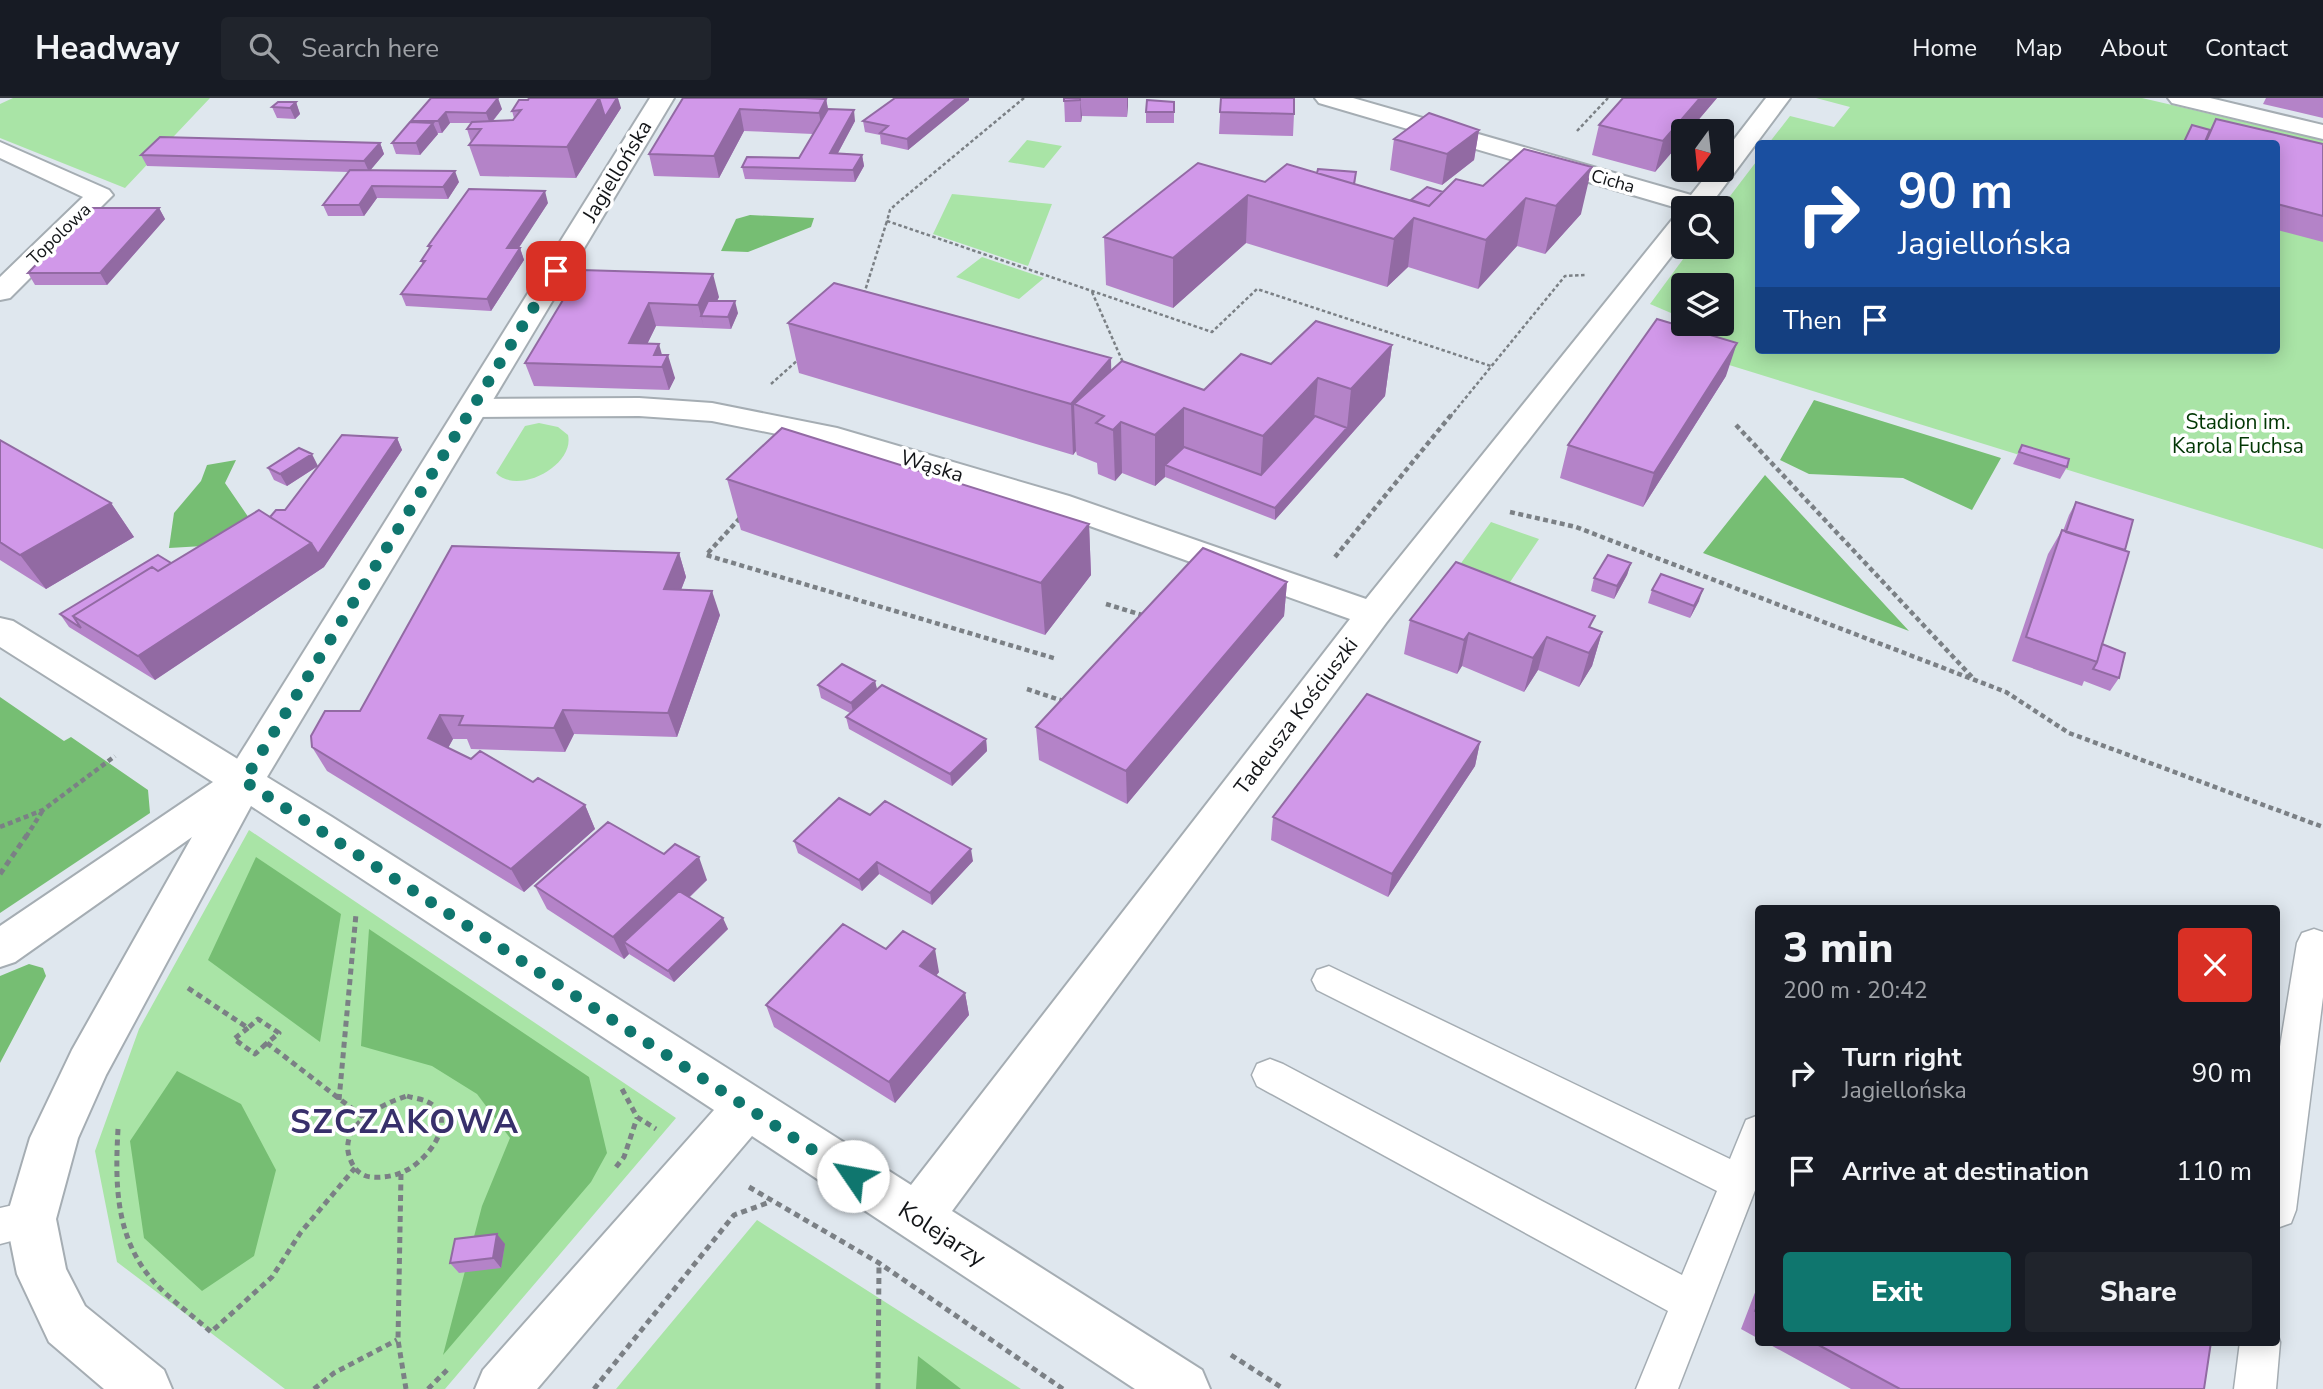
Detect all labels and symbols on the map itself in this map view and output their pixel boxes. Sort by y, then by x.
street label: Jagiellońska [575,115,658,228]
north arrow [1671,119,1734,182]
street label: Cicha [1588,163,1638,199]
street label: Topolowa [22,198,96,270]
pin [526,241,586,301]
park label: Stadion im. Karola Fuchsa [2172,408,2304,460]
street label: Wąska [897,443,967,489]
street label: Tadeusza Kościuszki [1228,632,1364,800]
district label: SZCZAKOWA [290,1100,520,1145]
position arrow [816,1139,890,1213]
street label: Kolejarzy [892,1194,992,1275]

